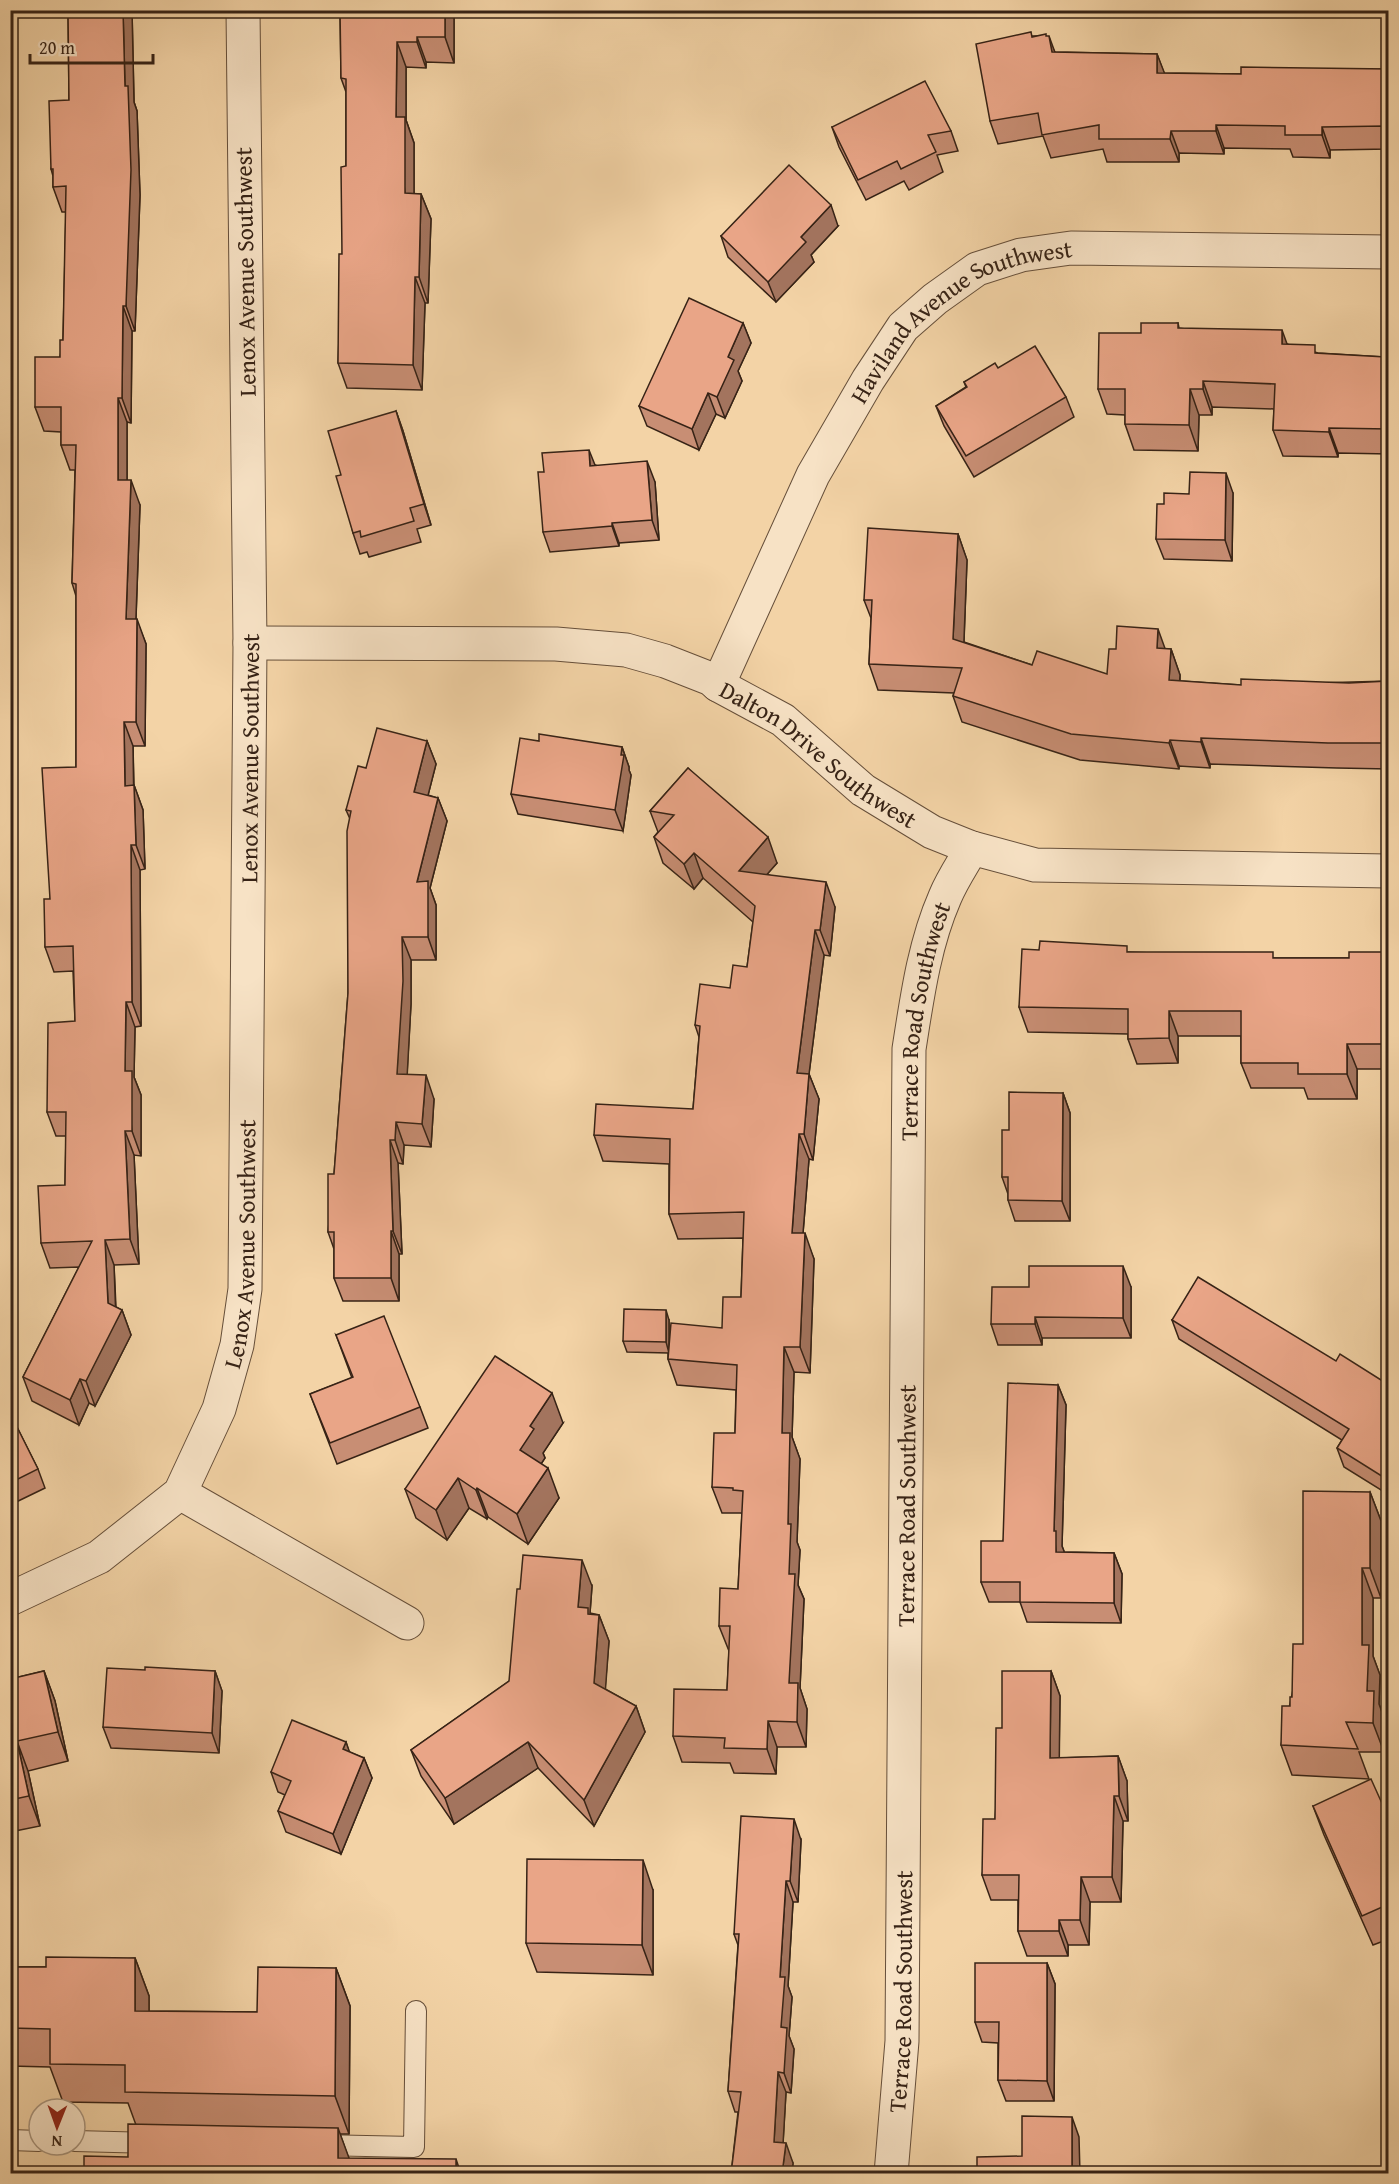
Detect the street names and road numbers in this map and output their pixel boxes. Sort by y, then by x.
street label: Lenox Avenue Southwest [225,146,265,397]
street label: Haviland Avenue Southwest [841,230,1075,409]
street label: Lenox Avenue Southwest [231,633,268,883]
street label: Dalton Drive Southwest [714,672,924,837]
street label: Terrace Road Southwest [891,896,959,1141]
street label: Lenox Avenue Southwest [214,1119,264,1372]
street label: Terrace Road Southwest [887,1384,924,1627]
street label: Terrace Road Southwest [879,1870,921,2114]

